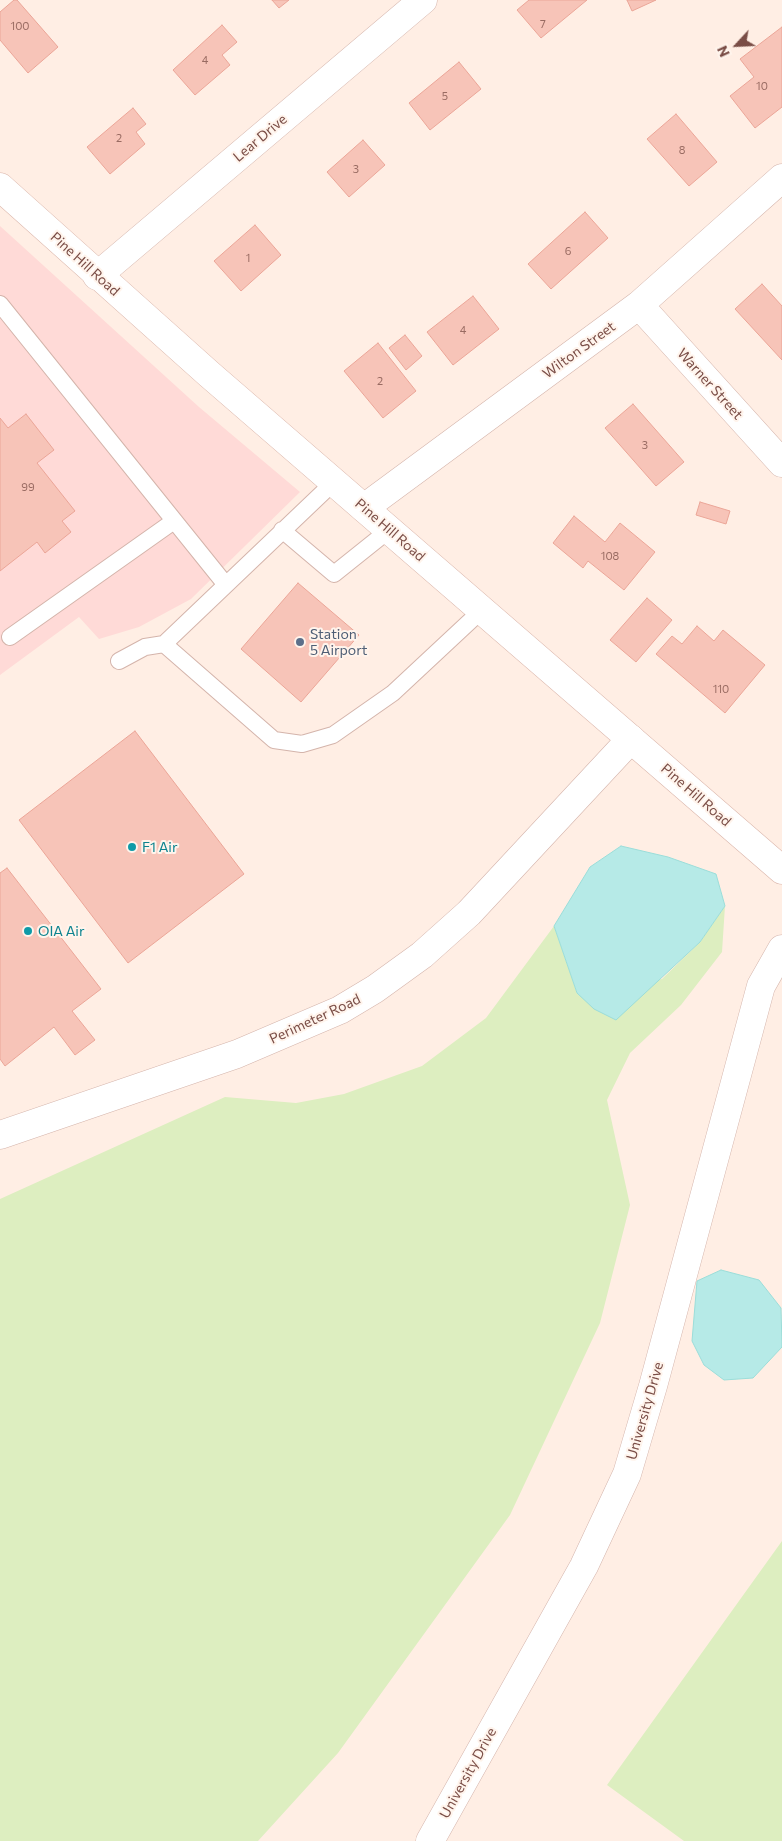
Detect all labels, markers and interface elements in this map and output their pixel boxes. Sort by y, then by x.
house number: 7 [540,17,546,31]
house number: 100 [10,19,30,33]
north arrow [712,20,762,70]
text: N [713,43,733,60]
house number: 4 [202,53,208,67]
house number: 10 [756,79,768,93]
house number: 5 [442,89,448,103]
street label: Lear Drive [230,111,290,165]
house number: 2 [116,131,122,145]
house number: 8 [679,143,685,157]
house number: 3 [353,162,359,176]
street label: Pine Hill Road [47,229,123,299]
house number: 6 [565,244,571,258]
house number: 1 [246,251,250,265]
street label: Wilton Street [539,318,619,382]
house number: 4 [460,323,466,337]
street label: Warner Street [674,345,746,423]
house number: 2 [377,374,383,388]
house number: 3 [642,438,648,452]
house number: 99 [21,480,35,494]
street label: Pine Hill Road [352,495,428,565]
house number: 108 [601,549,619,563]
place label: Station 5 Airport [310,626,368,658]
marker: Station 5 Airport [294,636,306,648]
house number: 110 [713,682,729,696]
street label: Pine Hill Road [658,760,734,830]
place label: F1 Air [142,839,178,855]
marker: F1 Air [126,841,138,853]
place label: OIA Air [38,923,85,939]
marker: OIA Air [22,925,34,937]
street label: Perimeter Road [267,991,363,1047]
street label: University Drive [623,1360,667,1462]
street label: University Drive [436,1725,500,1821]

